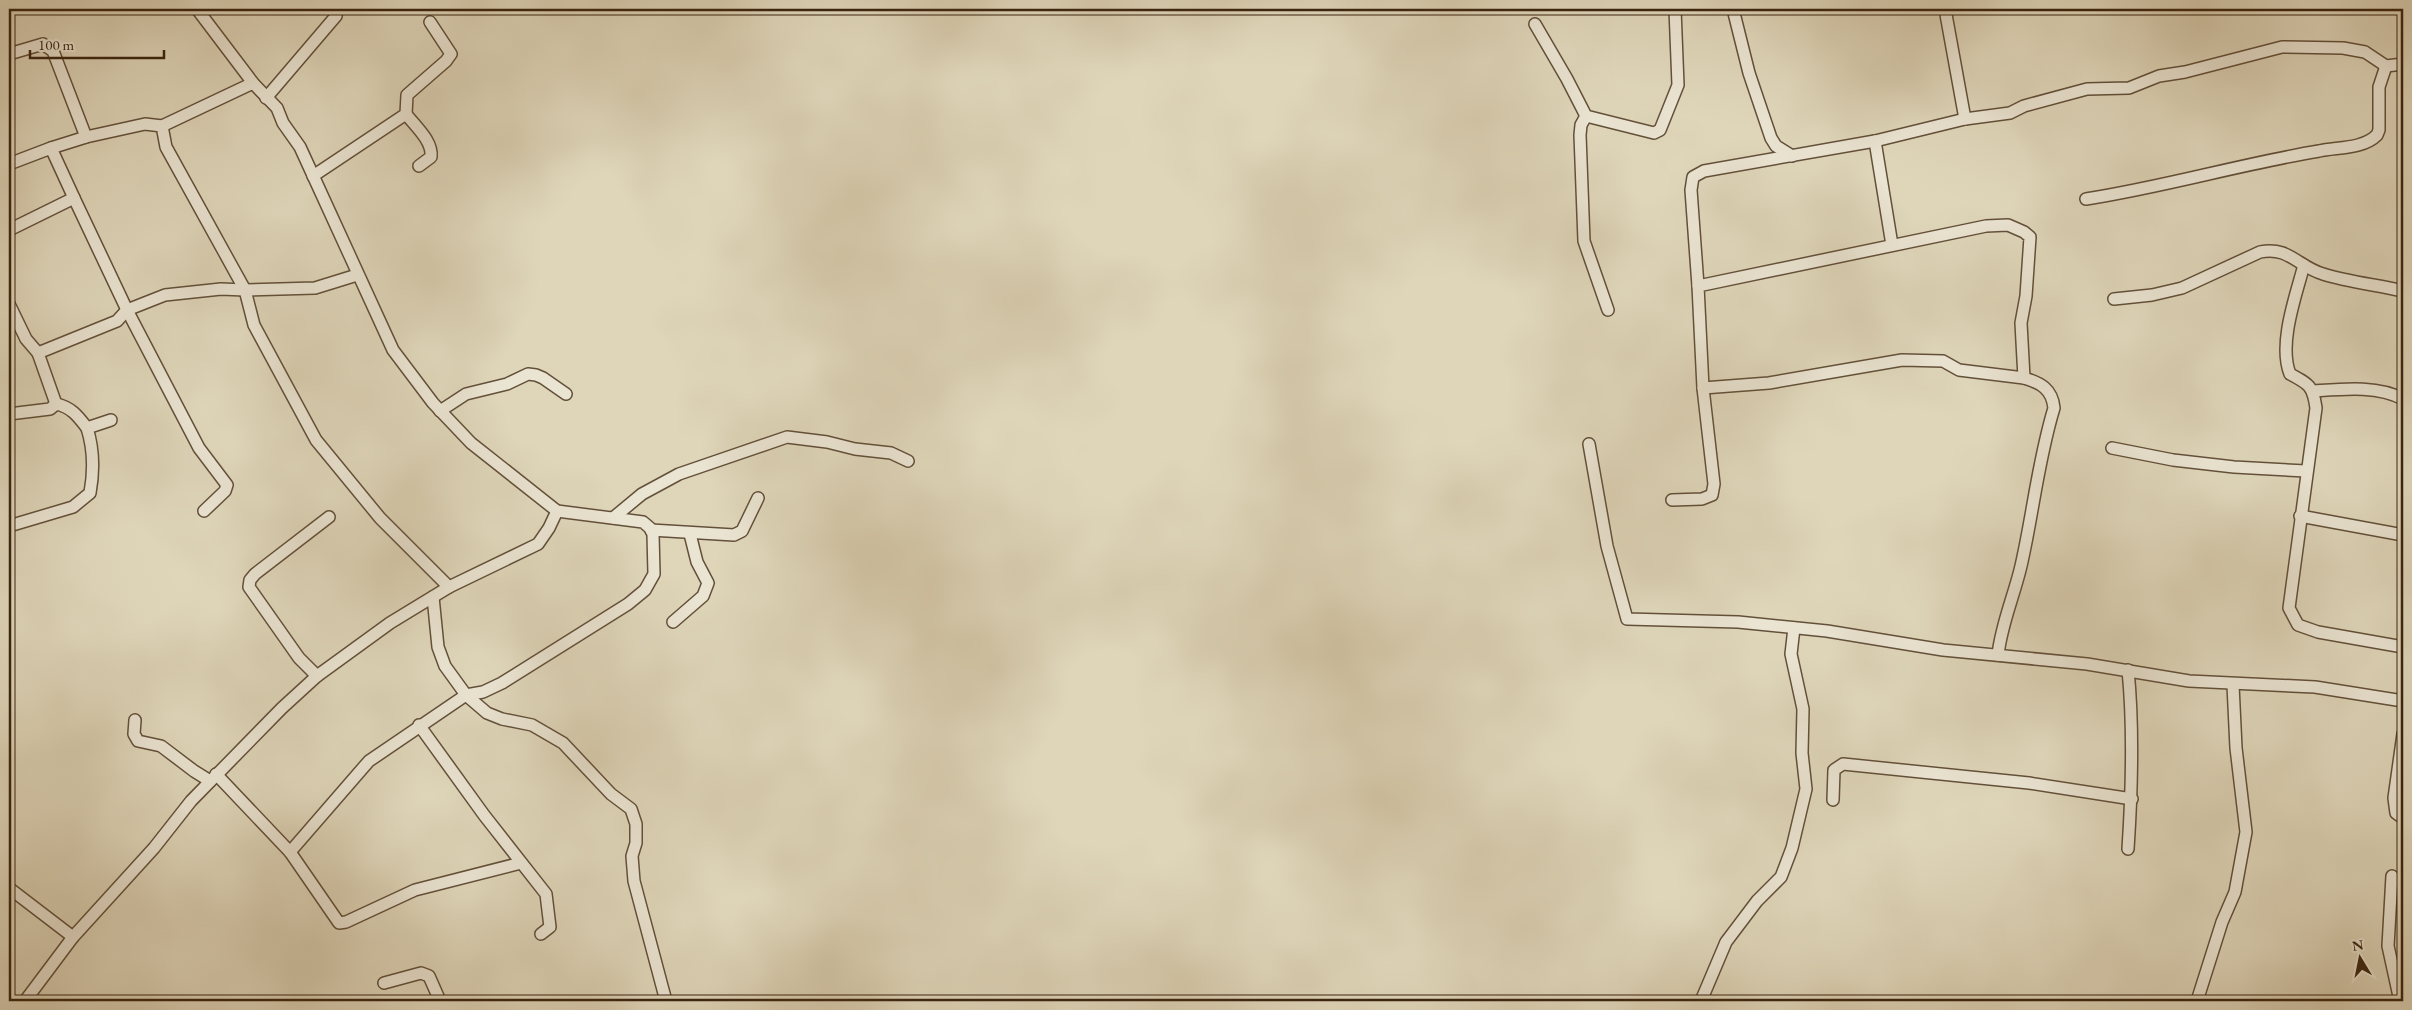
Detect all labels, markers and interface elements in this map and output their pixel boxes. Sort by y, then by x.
scale bar [30,28,164,60]
text: 100 m [38,35,75,54]
north arrow [2334,932,2384,982]
text: N [2351,935,2366,955]

